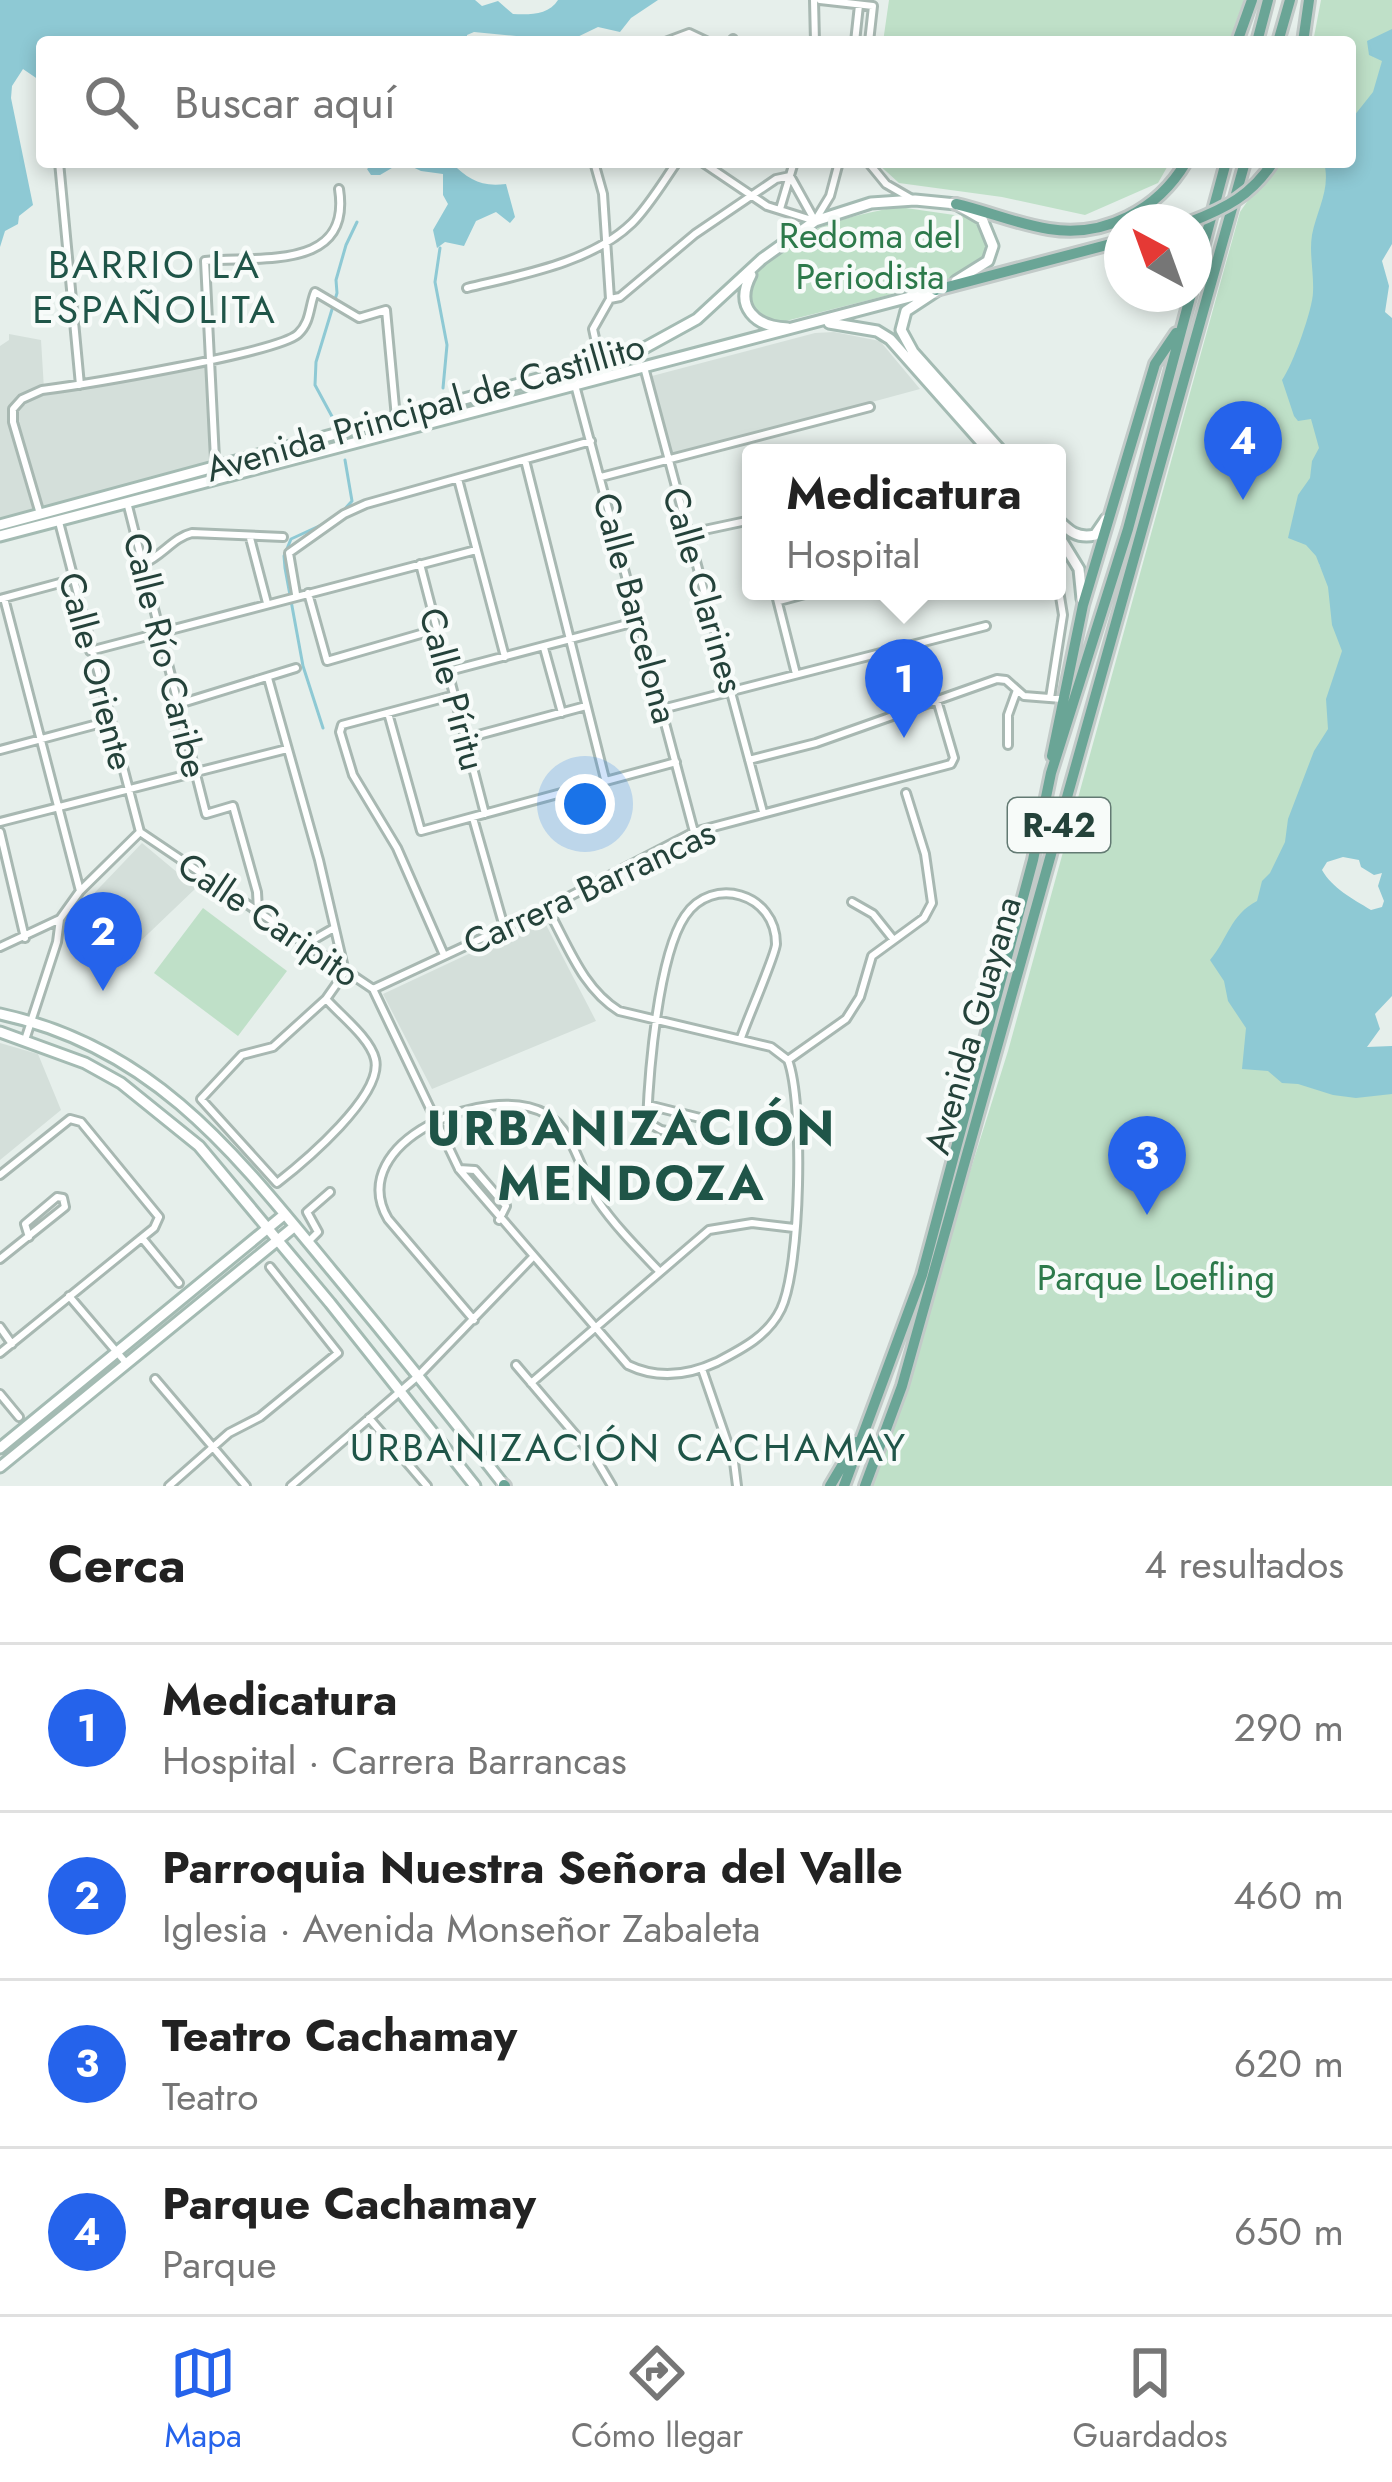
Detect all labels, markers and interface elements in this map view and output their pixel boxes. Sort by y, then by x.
search box [36,36,1356,168]
icon: search [78,69,144,135]
text: Buscar aquí [174,70,396,135]
north arrow [1104,204,1212,312]
park label: Redoma del Periodista [779,209,961,302]
district label: BARRIO LA ESPAÑOLITA [32,236,278,338]
street label: Avenida Principal de Castillito [199,319,651,495]
pin: 4 [1204,401,1282,500]
popup [742,444,1066,600]
text: Medicatura [786,461,1022,526]
street label: Calle Clarines [650,481,758,699]
street label: Calle Barcelona [580,487,692,729]
text: Hospital [786,526,921,583]
street label: Calle Río Caribe [110,527,222,783]
street label: Calle Oriente [46,566,148,776]
street label: Calle Píritu [406,602,500,776]
pin: 1 [865,639,943,738]
your location [555,774,615,834]
road number: R-42 [1008,798,1110,852]
street label: Carrera Barrancas [455,806,723,968]
street label: Calle Caripito [168,839,370,999]
street label: Avenida Guayana [910,890,1034,1160]
pin: 2 [64,892,142,991]
district label: URBANIZACIÓN MENDOZA [427,1094,837,1218]
pin: 3 [1108,1116,1186,1215]
park label: Parque Loefling [1037,1251,1275,1303]
district label: URBANIZACIÓN CACHAMAY [350,1419,908,1476]
text: Cerca [48,1527,186,1601]
text: 4 resultados [1144,1536,1344,1593]
text: Medicatura [162,1667,398,1732]
text: 1 [77,1699,97,1756]
text: 290 m [1234,1699,1344,1756]
text: Hospital · Carrera Barrancas [162,1732,627,1789]
text: Parroquia Nuestra Señora del Valle [162,1835,903,1900]
text: 2 [74,1867,100,1924]
text: 460 m [1233,1867,1344,1924]
text: Iglesia · Avenida Monseñor Zabaleta [162,1900,761,1957]
text: Teatro Cachamay [162,2003,517,2068]
text: 3 [75,2035,99,2092]
text: 620 m [1234,2035,1344,2092]
text: Teatro [162,2068,259,2125]
text: Parque Cachamay [162,2171,536,2236]
text: 4 [73,2203,101,2260]
text: 650 m [1234,2203,1344,2260]
text: Parque [162,2236,277,2293]
tab: Mapa [165,2340,242,2459]
tab: Cómo llegar [571,2340,743,2459]
tab: Guardados [1073,2340,1227,2459]

